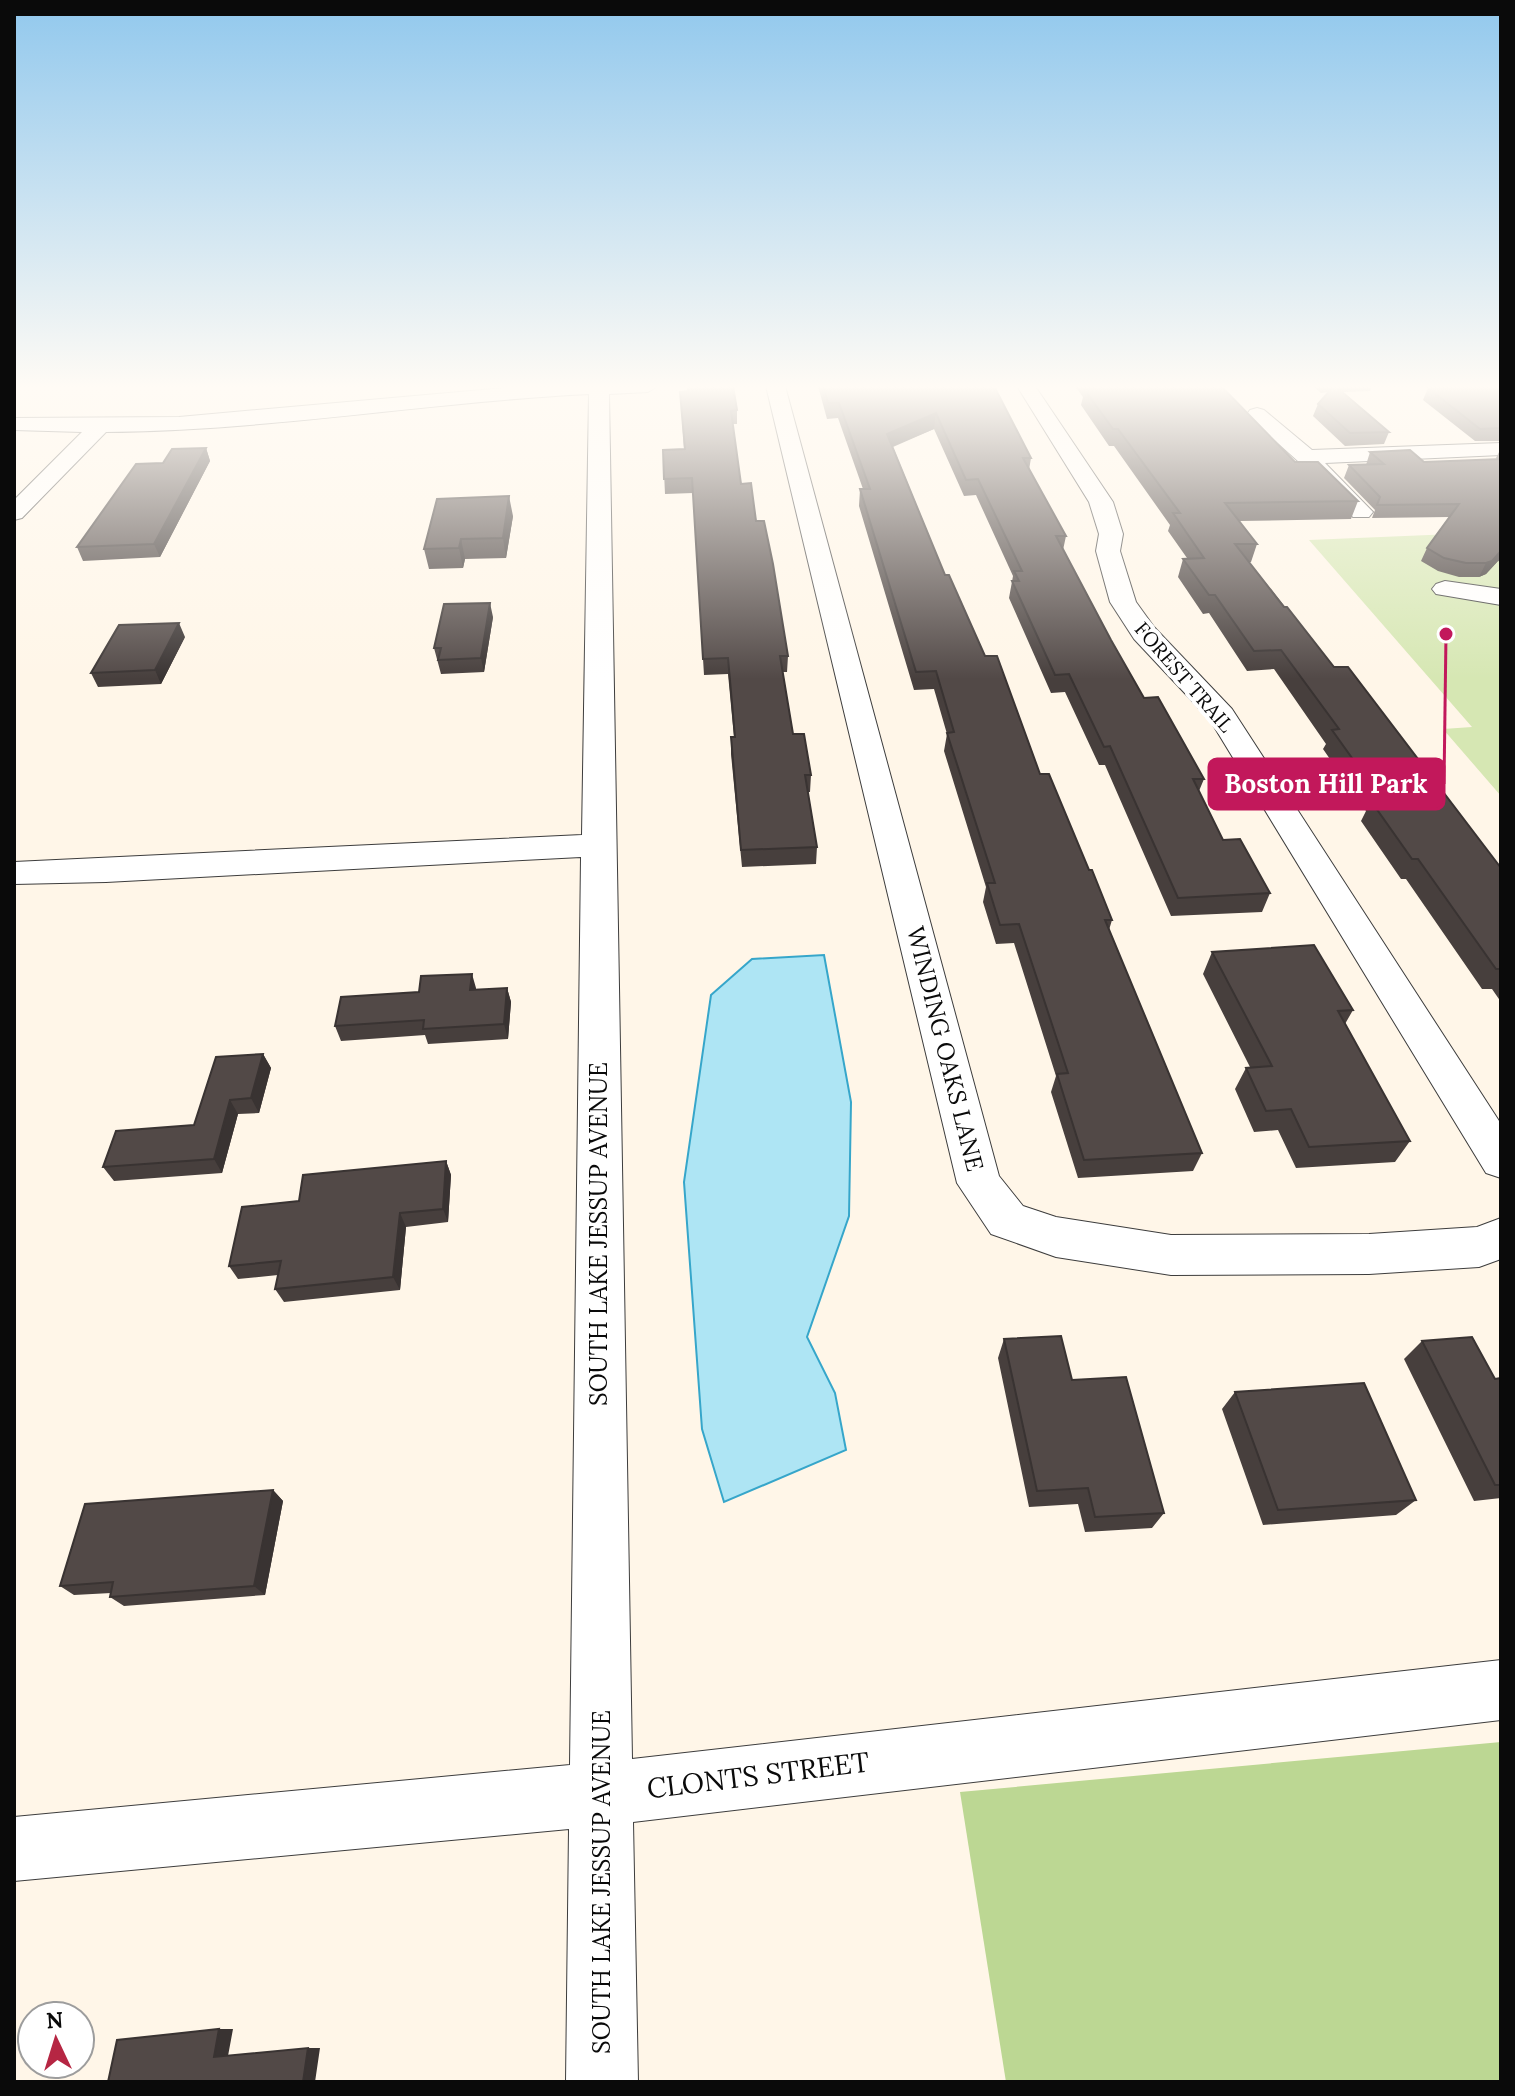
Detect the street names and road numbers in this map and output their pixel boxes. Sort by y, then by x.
street label: FOREST TRAIL [1130,616,1239,737]
street label: WINDING OAKS LANE [900,923,991,1175]
street label: SOUTH LAKE JESSUP AVENUE [583,1062,614,1406]
street label: SOUTH LAKE JESSUP AVENUE [586,1710,617,2054]
street label: CLONTS STREET [645,1743,871,1807]

